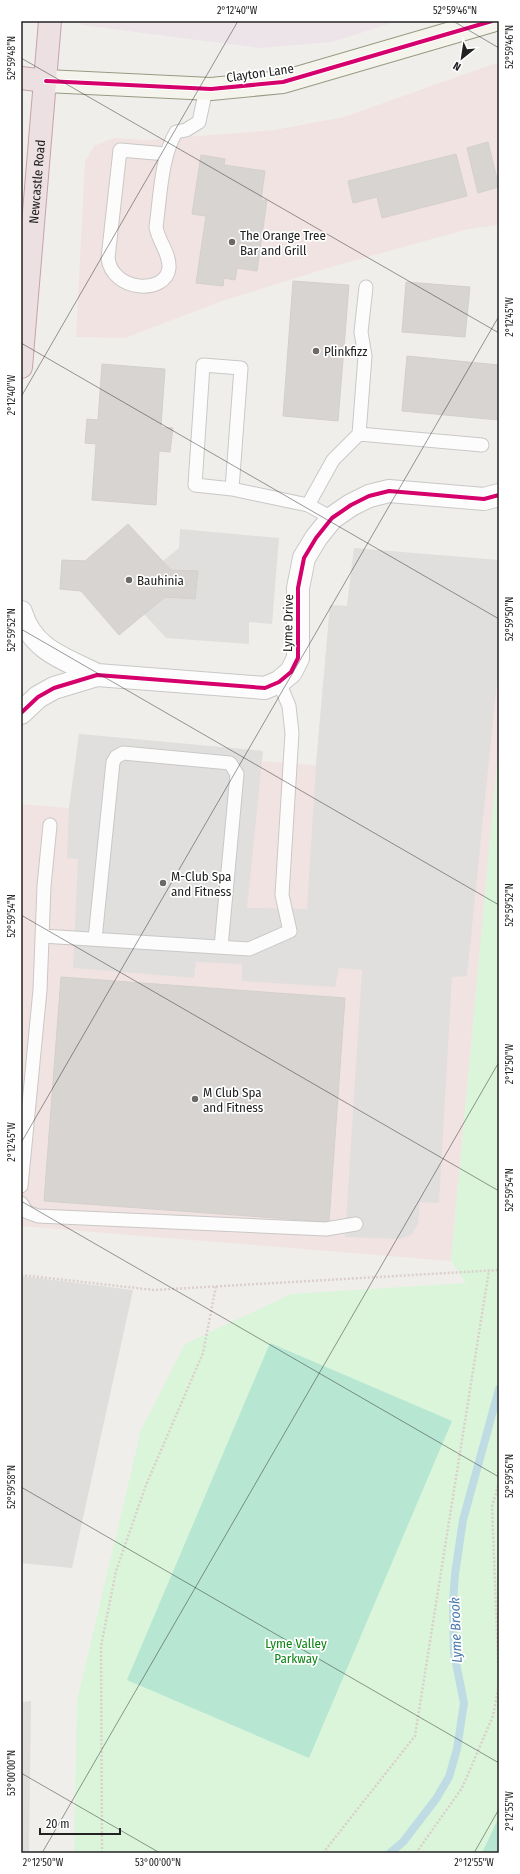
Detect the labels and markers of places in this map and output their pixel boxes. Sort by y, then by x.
place label: The Orange Tree Bar and Grill [240,228,326,258]
marker: The Orange Tree Bar and Grill [227,237,237,247]
place label: Plinkfizz [324,344,367,359]
marker: Plinkfizz [311,346,321,356]
place label: Bauhinia [137,573,184,588]
marker: Bauhinia [124,575,134,585]
place label: M-Club Spa and Fitness [171,869,232,899]
marker: M-Club Spa and Fitness [158,878,168,888]
place label: M Club Spa and Fitness [203,1085,264,1115]
marker: M Club Spa and Fitness [190,1094,200,1104]

